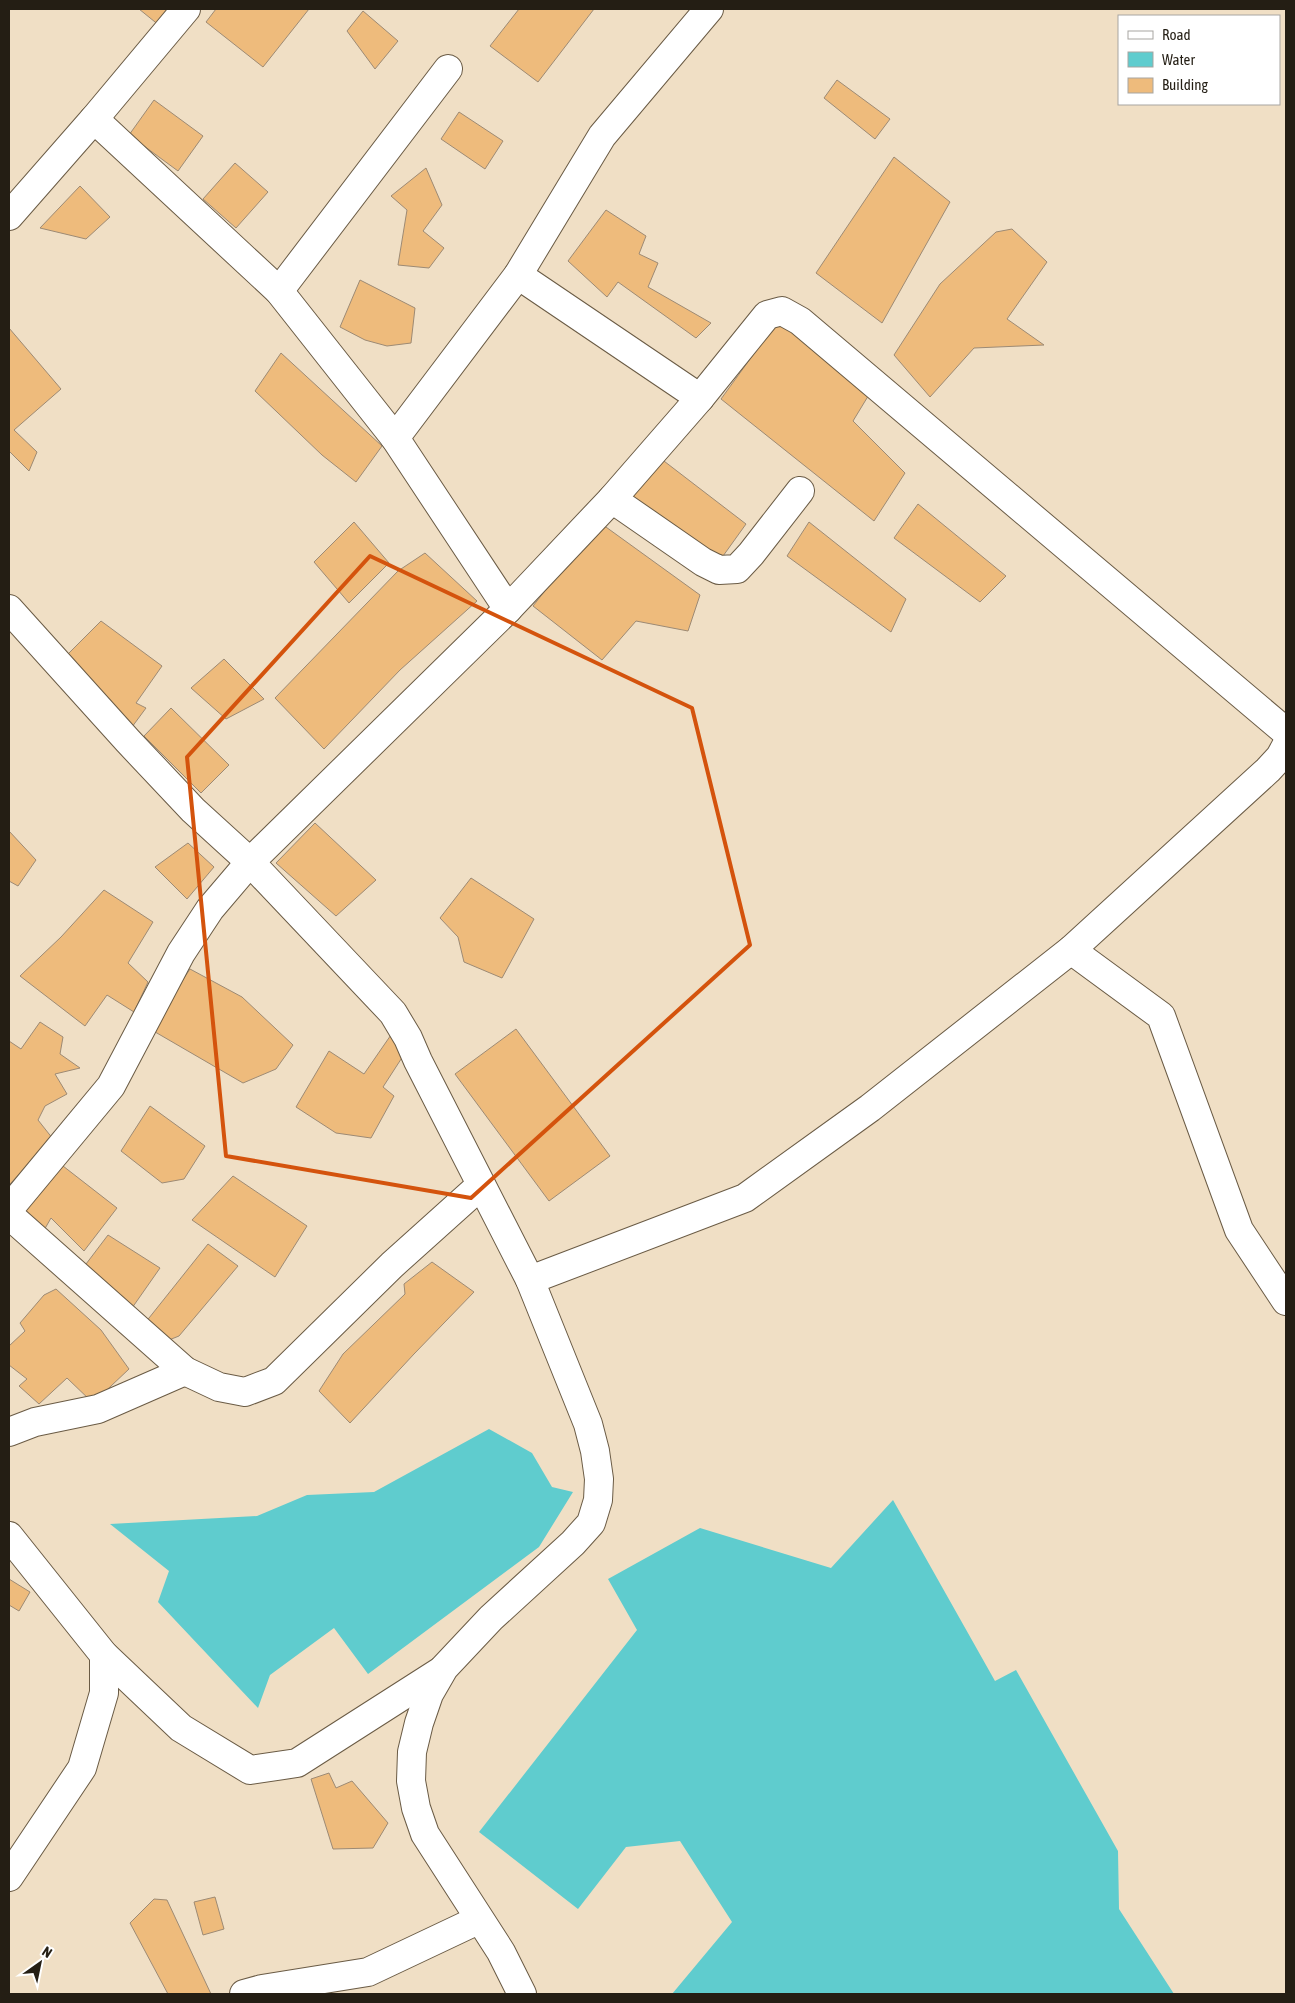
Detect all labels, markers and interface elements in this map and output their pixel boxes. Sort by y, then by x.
legend [1118,15,1280,105]
text: Road [1162,26,1191,43]
text: Water [1162,51,1195,68]
text: Building [1162,76,1208,93]
north arrow [15,1938,65,1988]
text: N [39,1943,55,1961]

